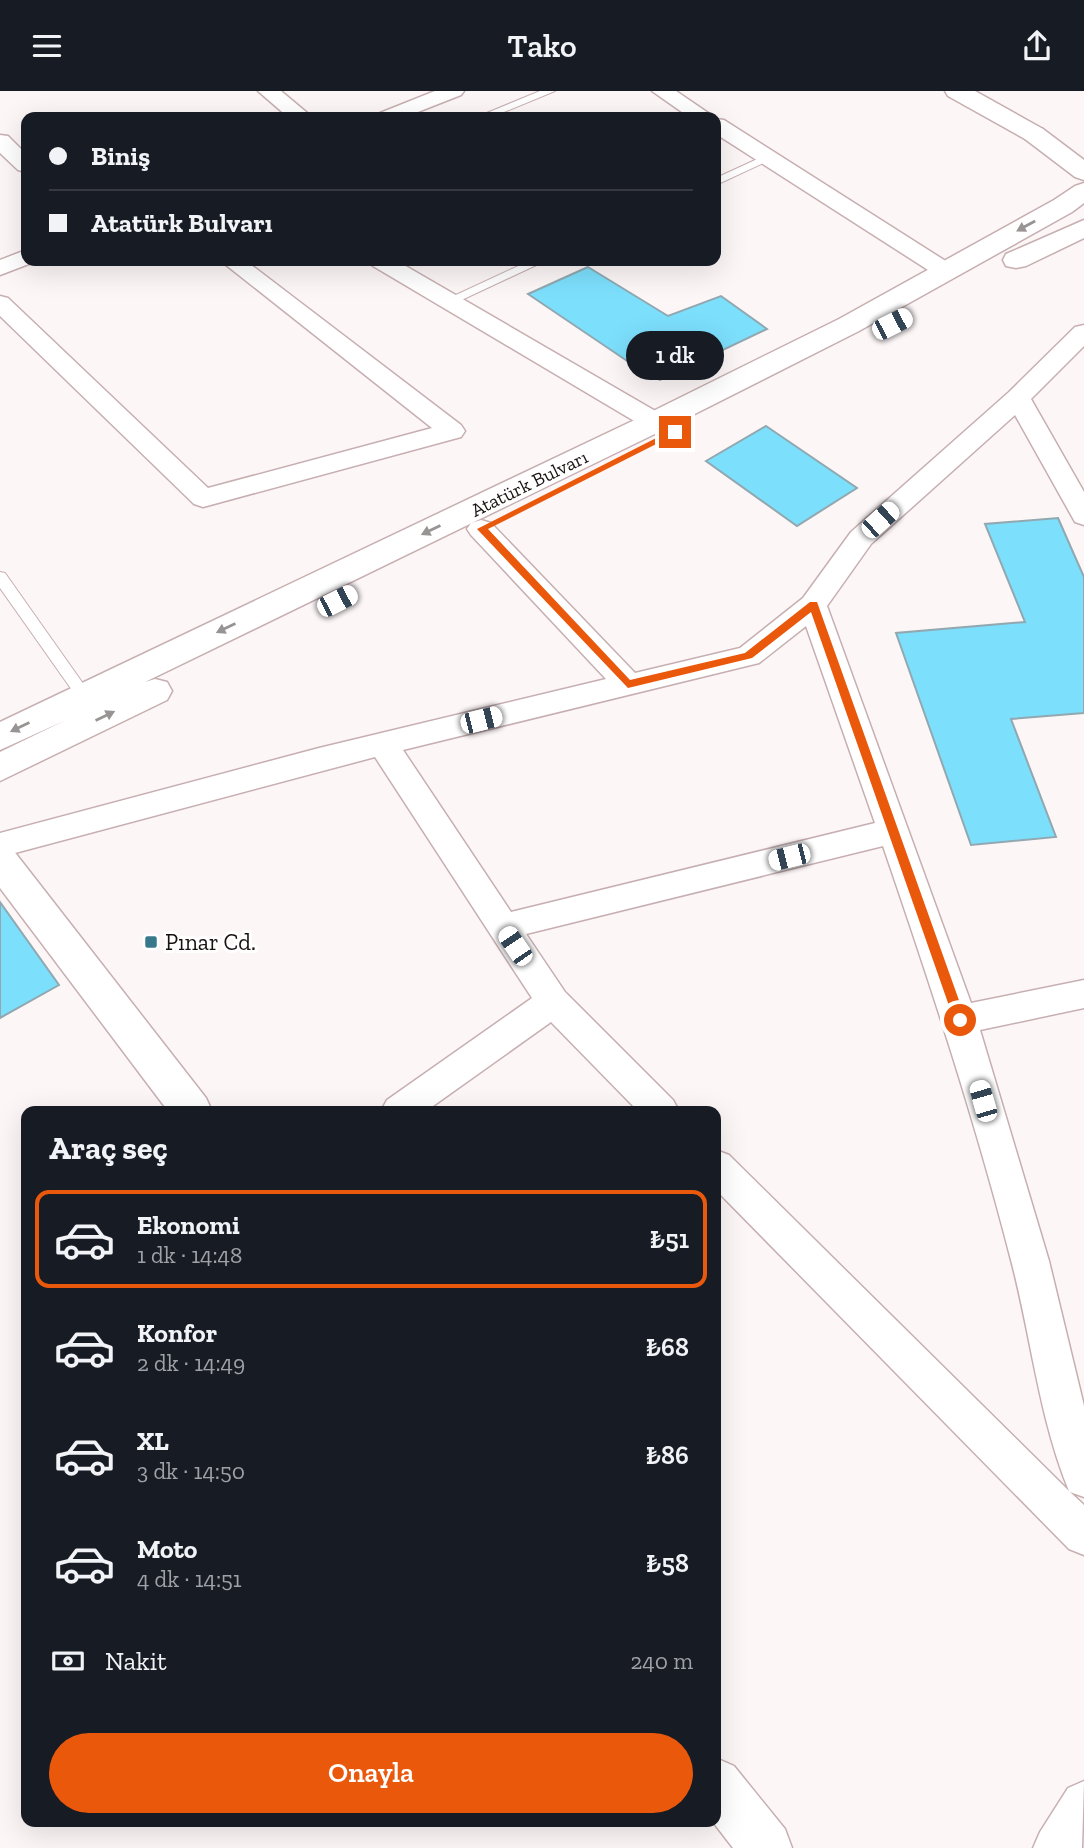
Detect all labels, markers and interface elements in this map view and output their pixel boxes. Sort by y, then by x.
icon: menu [28,27,66,65]
text: Tako [507,27,577,65]
icon: share [1018,27,1056,65]
text: Biniş [91,140,150,172]
text: Atatürk Bulvarı [91,207,273,239]
one-way arrow [1016,220,1036,232]
car [869,305,916,343]
callout: 1 dk [626,331,724,379]
text: 1 dk [655,341,695,369]
route end [659,416,691,448]
street label: Atatürk Bulvarı [467,445,591,522]
car [858,498,903,542]
one-way arrow [421,524,441,536]
car [314,582,361,620]
one-way arrow [215,623,236,634]
car [459,705,504,735]
one-way arrow [95,711,115,722]
one-way arrow [10,721,30,732]
car [767,842,812,872]
car [495,923,536,969]
place label: Pınar Cd. [165,928,256,956]
marker: Pınar Cd. [143,934,159,950]
route start [944,1004,976,1036]
car [968,1078,999,1124]
text: Araç seç [49,1129,168,1167]
icon: car [53,1208,116,1271]
text: Ekonomi [137,1209,240,1241]
text: ₺51 [650,1223,689,1255]
text: 1 dk · 14:48 [137,1241,242,1269]
icon: car [53,1316,116,1379]
text: Konfor [137,1317,217,1349]
text: ₺68 [645,1331,689,1363]
text: 2 dk · 14:49 [137,1349,245,1377]
icon: car [53,1424,116,1487]
text: XL [137,1425,169,1457]
text: ₺86 [645,1439,689,1471]
text: 3 dk · 14:50 [137,1457,245,1485]
icon: car [53,1532,116,1595]
text: Moto [137,1533,197,1565]
text: ₺58 [646,1547,689,1579]
text: 4 dk · 14:51 [137,1565,242,1593]
icon: cash [49,1642,87,1680]
text: Nakit [105,1645,167,1677]
text: 240 m [630,1647,693,1675]
button: Onayla [49,1733,693,1813]

